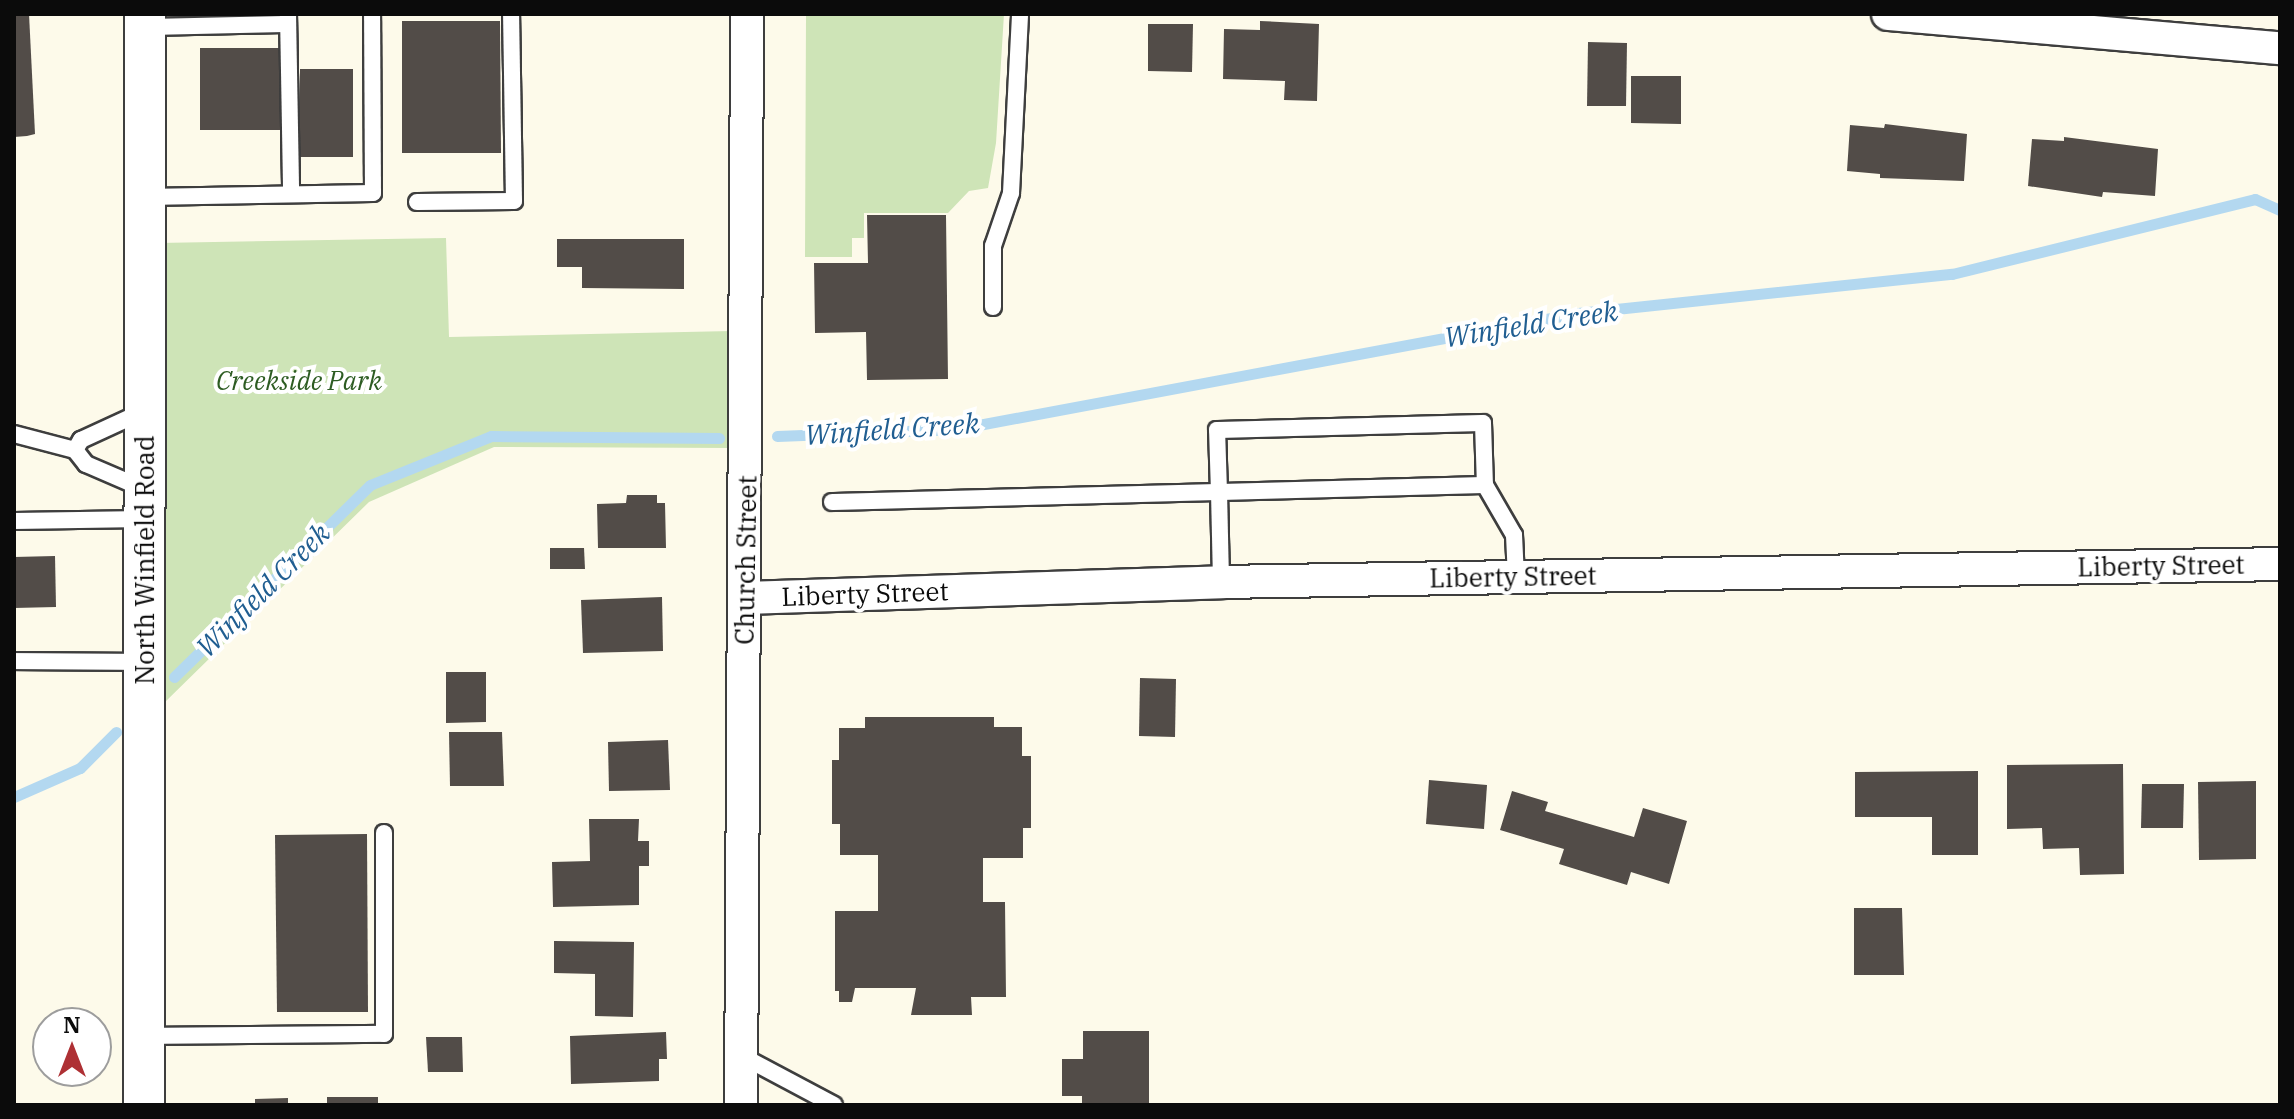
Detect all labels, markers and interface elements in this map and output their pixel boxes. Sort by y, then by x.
water label: Winfield Creek [1442,294,1620,354]
park label: Creekside Park [216,365,382,397]
water label: Winfield Creek [804,406,980,452]
street label: North Winfield Road [129,435,161,685]
street label: Church Street [729,475,763,645]
water label: Winfield Creek [189,516,337,664]
street label: Liberty Street [2077,549,2245,583]
street label: Liberty Street [1429,560,1597,594]
street label: Liberty Street [781,575,949,613]
north arrow [32,1007,112,1087]
text: N [63,1010,81,1039]

